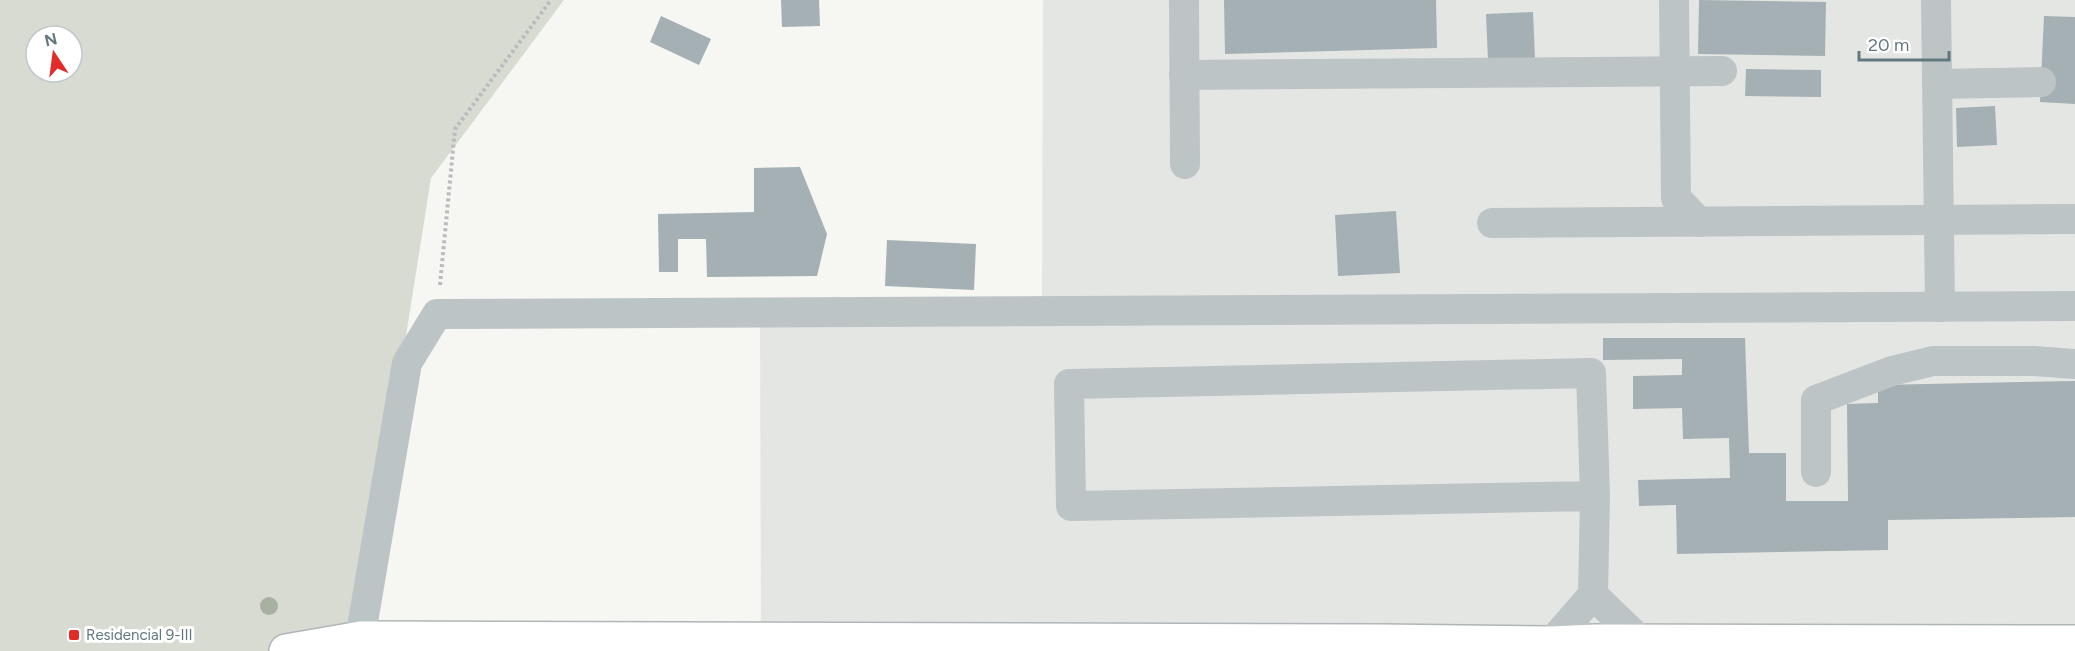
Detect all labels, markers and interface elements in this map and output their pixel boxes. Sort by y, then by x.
north arrow [24,24,84,84]
scale bar [1859,24,1949,62]
text: N [43,29,59,51]
text: 20 m [1868,34,1909,56]
place label: Residencial 9-III [86,626,193,644]
marker: Residencial 9-III [67,628,81,642]

